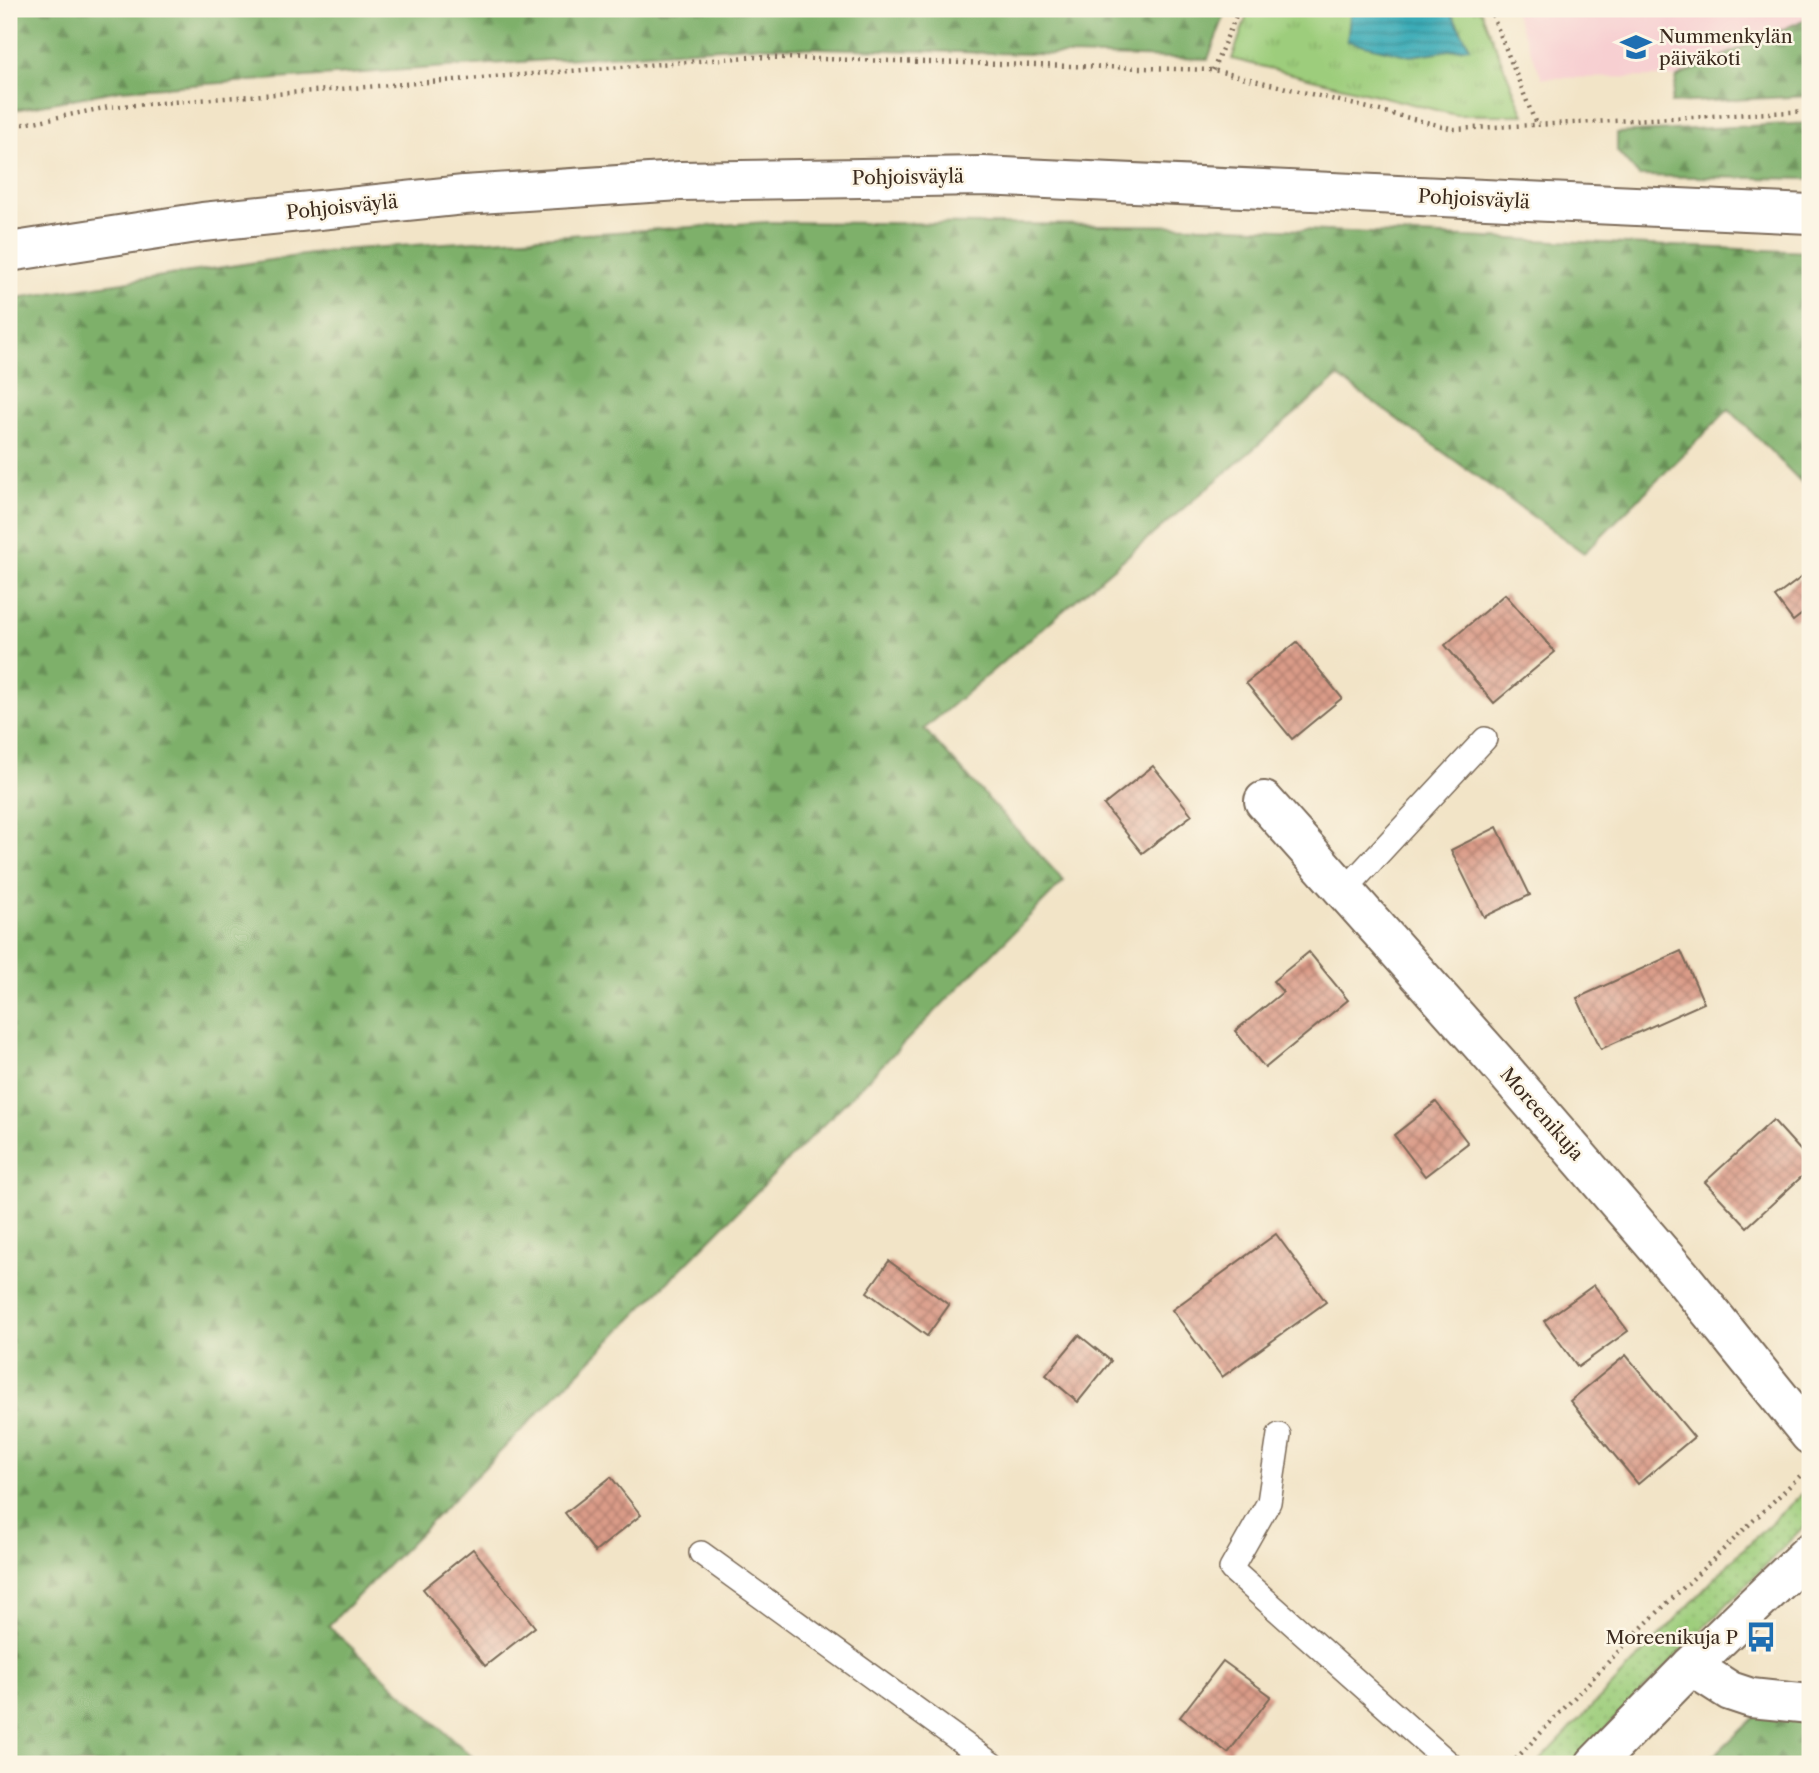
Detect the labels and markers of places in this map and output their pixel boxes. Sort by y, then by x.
place label: Nummenkylän päiväkoti [1659,25,1793,70]
school or university icon: Nummenkylän päiväkoti [1619,30,1653,64]
bus stop icon: Moreenikuja P [1744,1620,1778,1654]
place label: Moreenikuja P [1605,1626,1738,1649]

